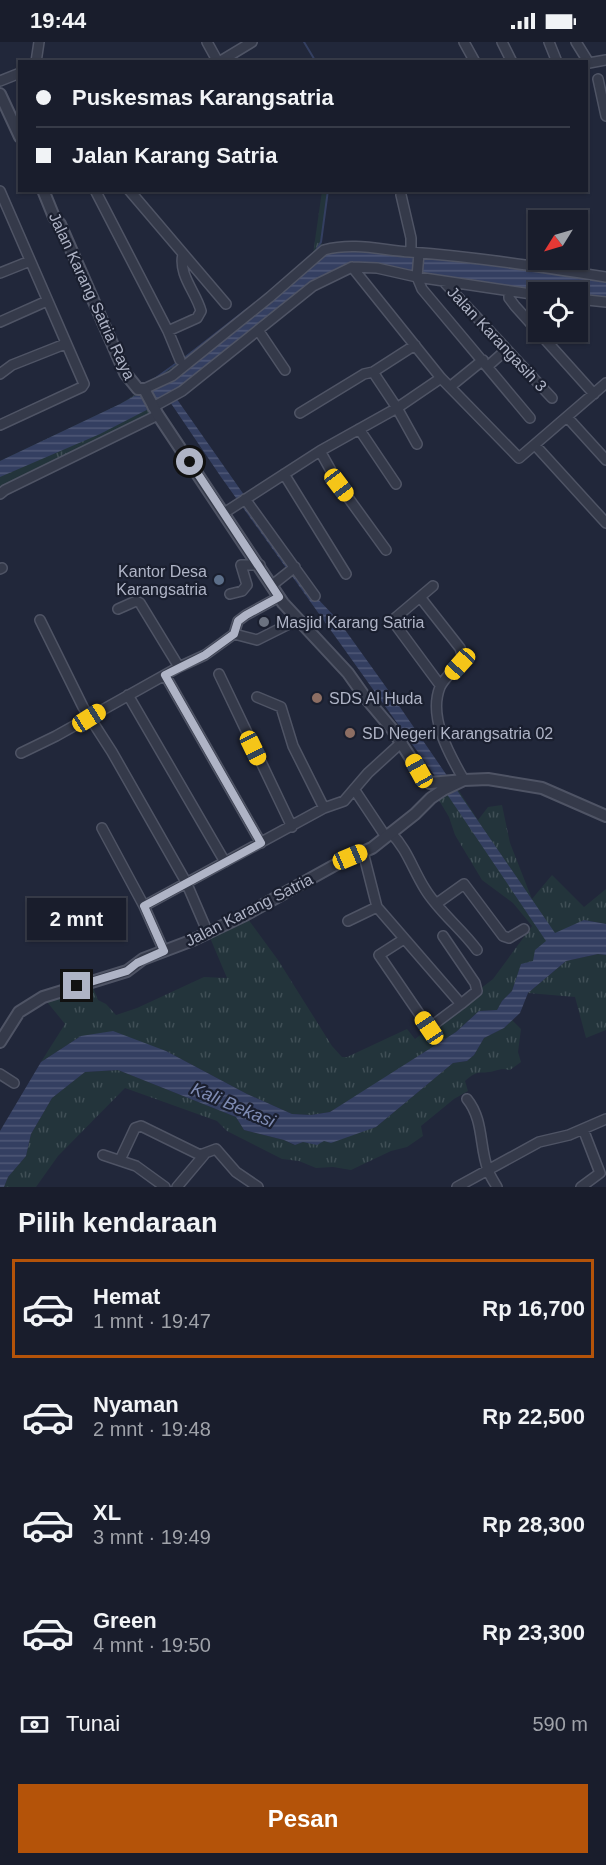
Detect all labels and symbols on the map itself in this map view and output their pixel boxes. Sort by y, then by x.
street label: Jalan Karang Satria Raya [46,210,138,382]
north arrow [528,210,588,270]
street label: Jalan Karangasih 3 [444,283,550,395]
route start [176,448,203,475]
car [321,465,357,505]
place label: Kantor Desa Karangsatria [116,563,207,598]
marker: Kantor Desa Karangsatria [212,573,226,587]
place label: Masjid Karang Satria [276,614,425,631]
marker: Masjid Karang Satria [257,615,271,629]
car [441,645,479,683]
place label: SDS Al Huda [329,690,422,707]
marker: SDS Al Huda [310,691,324,705]
car [69,701,109,735]
place label: SD Negeri Karangsatria 02 [362,725,553,742]
marker: SD Negeri Karangsatria 02 [343,726,357,740]
car [237,728,269,768]
car [402,751,436,791]
car [330,842,370,872]
street label: Jalan Karang Satria [183,870,316,949]
callout: 2 mnt [28,899,127,941]
route end [63,972,90,999]
car [411,1008,447,1048]
water label: Kali Bekasi [188,1078,279,1132]

